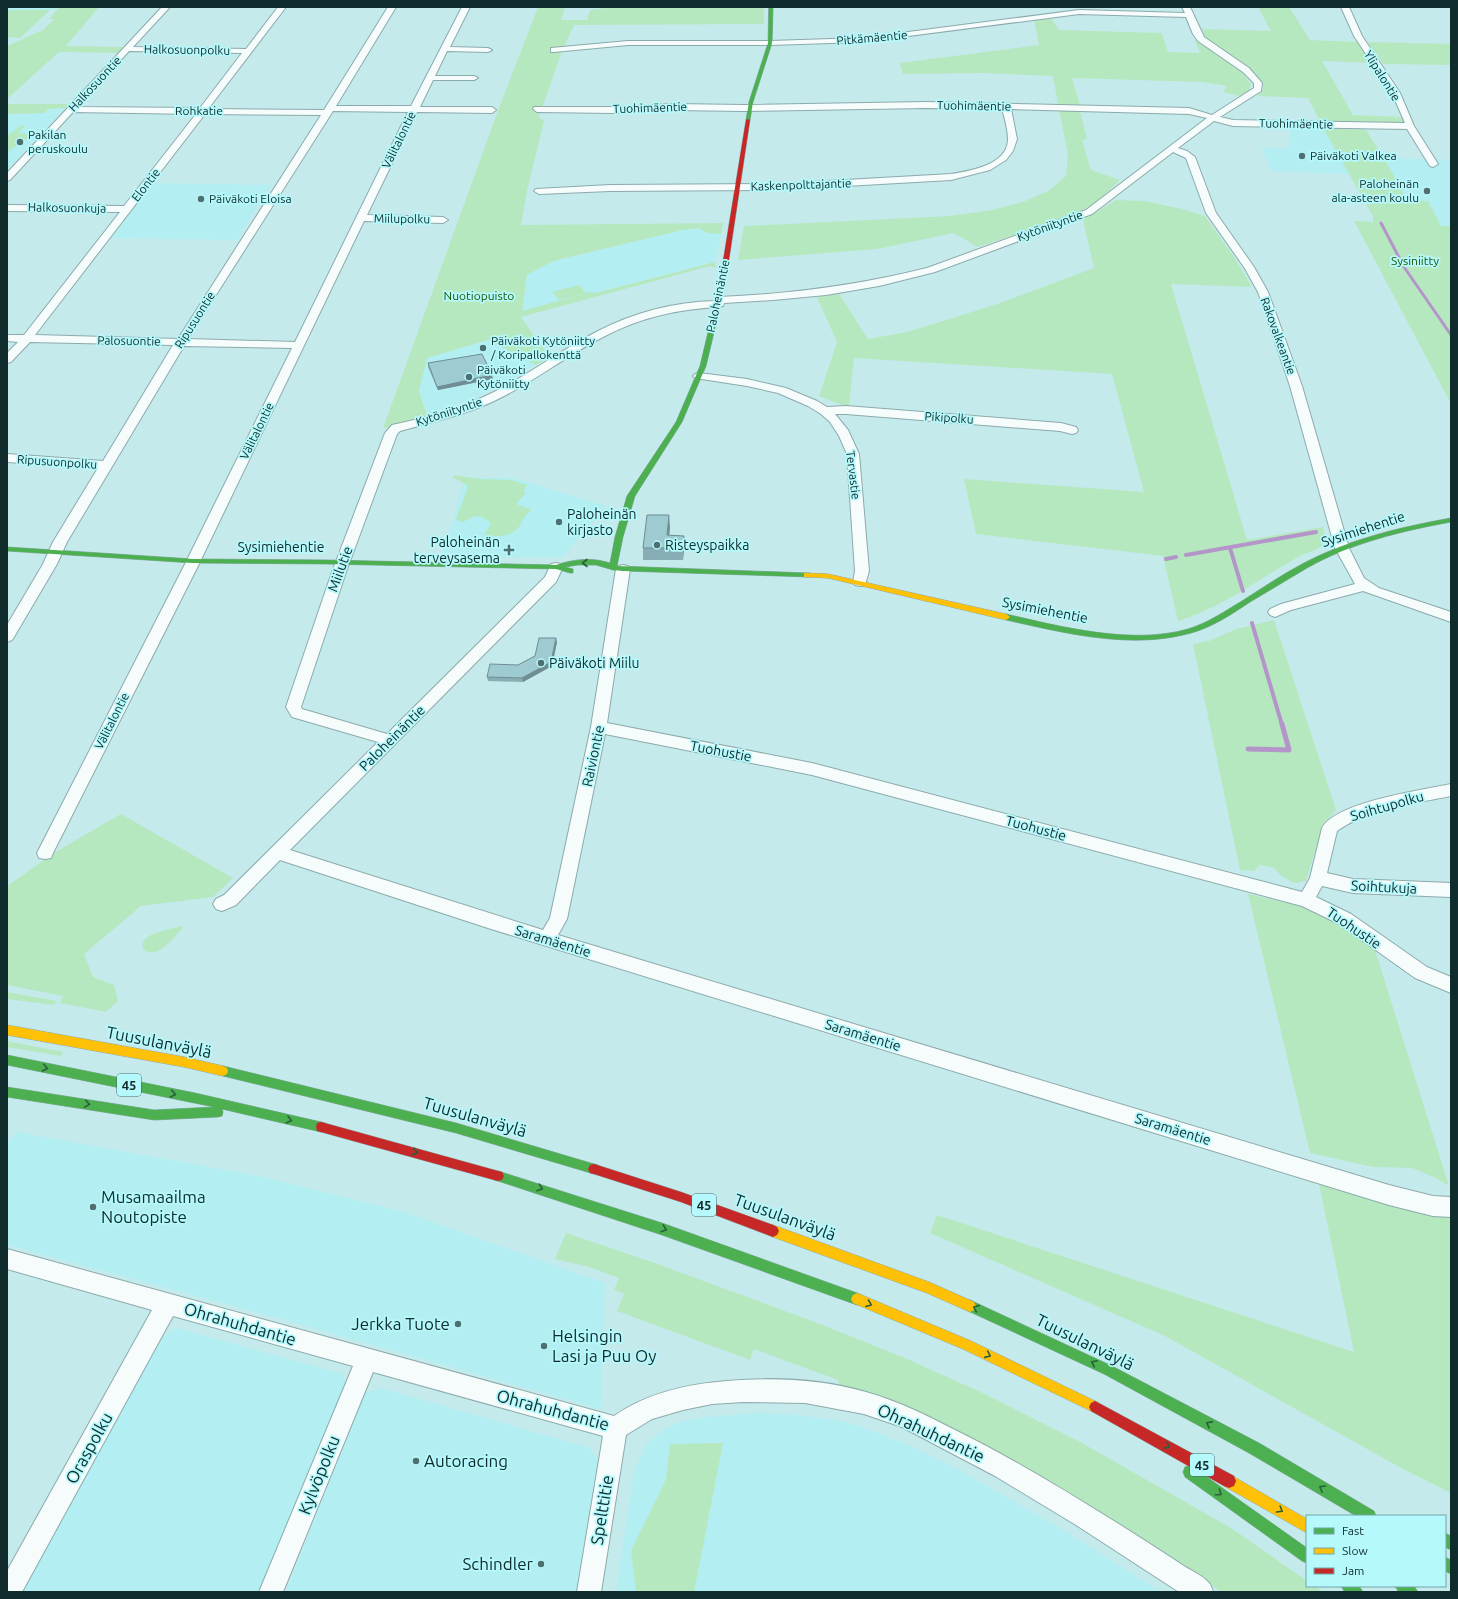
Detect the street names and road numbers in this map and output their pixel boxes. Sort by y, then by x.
street label: Pitkämäentie [836,28,908,47]
street label: Halkosuonpolku [144,42,230,57]
street label: Ylipalontie [1362,48,1403,104]
street label: Halkosuontie [66,53,124,114]
street label: Tuohimäentie [937,98,1011,113]
street label: Tuohimäentie [613,100,687,115]
street label: Rohkatie [175,104,223,117]
street label: Välitalontie [379,109,418,170]
street label: Tuohimäentie [1259,116,1333,131]
street label: Elontie [129,166,162,204]
street label: Kaskenpolttajantie [750,176,852,193]
street label: Halkosuonkuja [28,200,106,215]
street label: Kytöniityntie [1015,208,1085,243]
street label: Miilupolku [374,212,430,225]
street label: Paloheinäntie [703,258,732,333]
street label: Ripusuontie [172,289,217,351]
street label: Rakovalkeantie [1258,295,1298,376]
street label: Palosuontie [97,333,161,348]
street label: Kytöniityntie [414,395,484,428]
street label: Välitalontie [237,400,276,461]
street label: Pikipolku [924,409,974,426]
street label: Tervastie [844,450,863,500]
street label: Ripusuonpolku [17,452,98,471]
street label: Sysimiehentie [1319,508,1407,550]
street label: Sysimiehentie [238,539,324,555]
street label: Miilutie [324,544,356,594]
street label: Sysimiehentie [1001,594,1089,626]
street label: Välitalontie [92,690,131,751]
street label: Paloheinäntie [356,702,428,774]
street label: Raiviontie [579,724,607,788]
street label: Tuohustie [689,737,753,765]
street label: Soihtupolku [1348,788,1426,824]
street label: Tuohustie [1004,812,1068,844]
street label: Soihtukuja [1351,877,1417,897]
street label: Tuohustie [1324,904,1384,952]
street label: Saramäentie [513,922,593,960]
street label: Saramäentie [823,1016,903,1054]
street label: Tuusulanväylä [105,1022,213,1061]
road number: 45 [117,1074,141,1096]
street label: Tuusulanväylä [421,1093,529,1140]
street label: Saramäentie [1133,1110,1213,1148]
street label: Tuusulanväylä [732,1189,839,1244]
road number: 45 [692,1194,716,1216]
street label: Ohrahuhdantie [182,1298,298,1349]
street label: Tuusulanväylä [1033,1310,1137,1373]
street label: Ohrahuhdantie [495,1385,612,1434]
street label: Ohrahuhdantie [875,1399,988,1466]
street label: Oraspolku [61,1409,116,1487]
street label: Kylvöpolku [294,1432,343,1517]
road number: 45 [1190,1454,1214,1476]
street label: Spelttitie [587,1474,616,1546]

